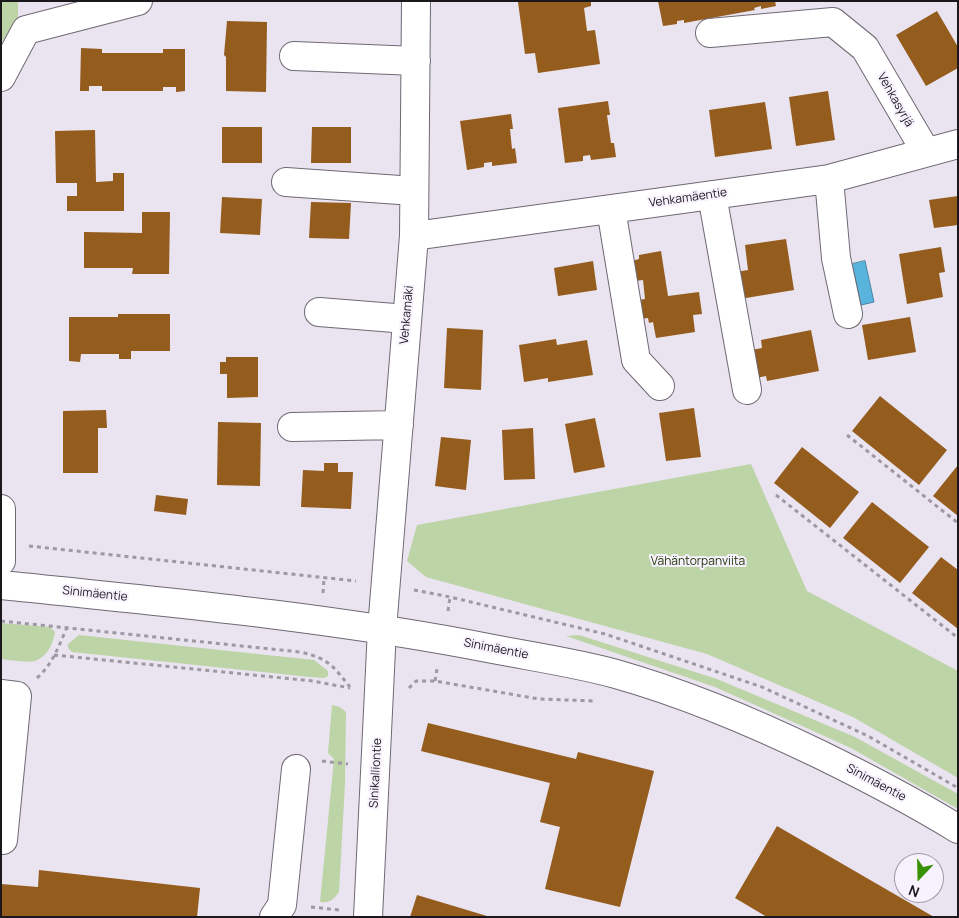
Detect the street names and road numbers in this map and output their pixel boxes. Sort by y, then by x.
street label: Vehkasyrjä [874,71,916,129]
street label: Vehkamäentie [648,185,728,211]
street label: Vehkamäki [397,285,417,345]
street label: Sinimäentie [62,583,128,605]
street label: Sinimäentie [462,636,530,662]
street label: Sinikalliontie [367,738,385,808]
street label: Sinimäentie [844,761,908,805]

